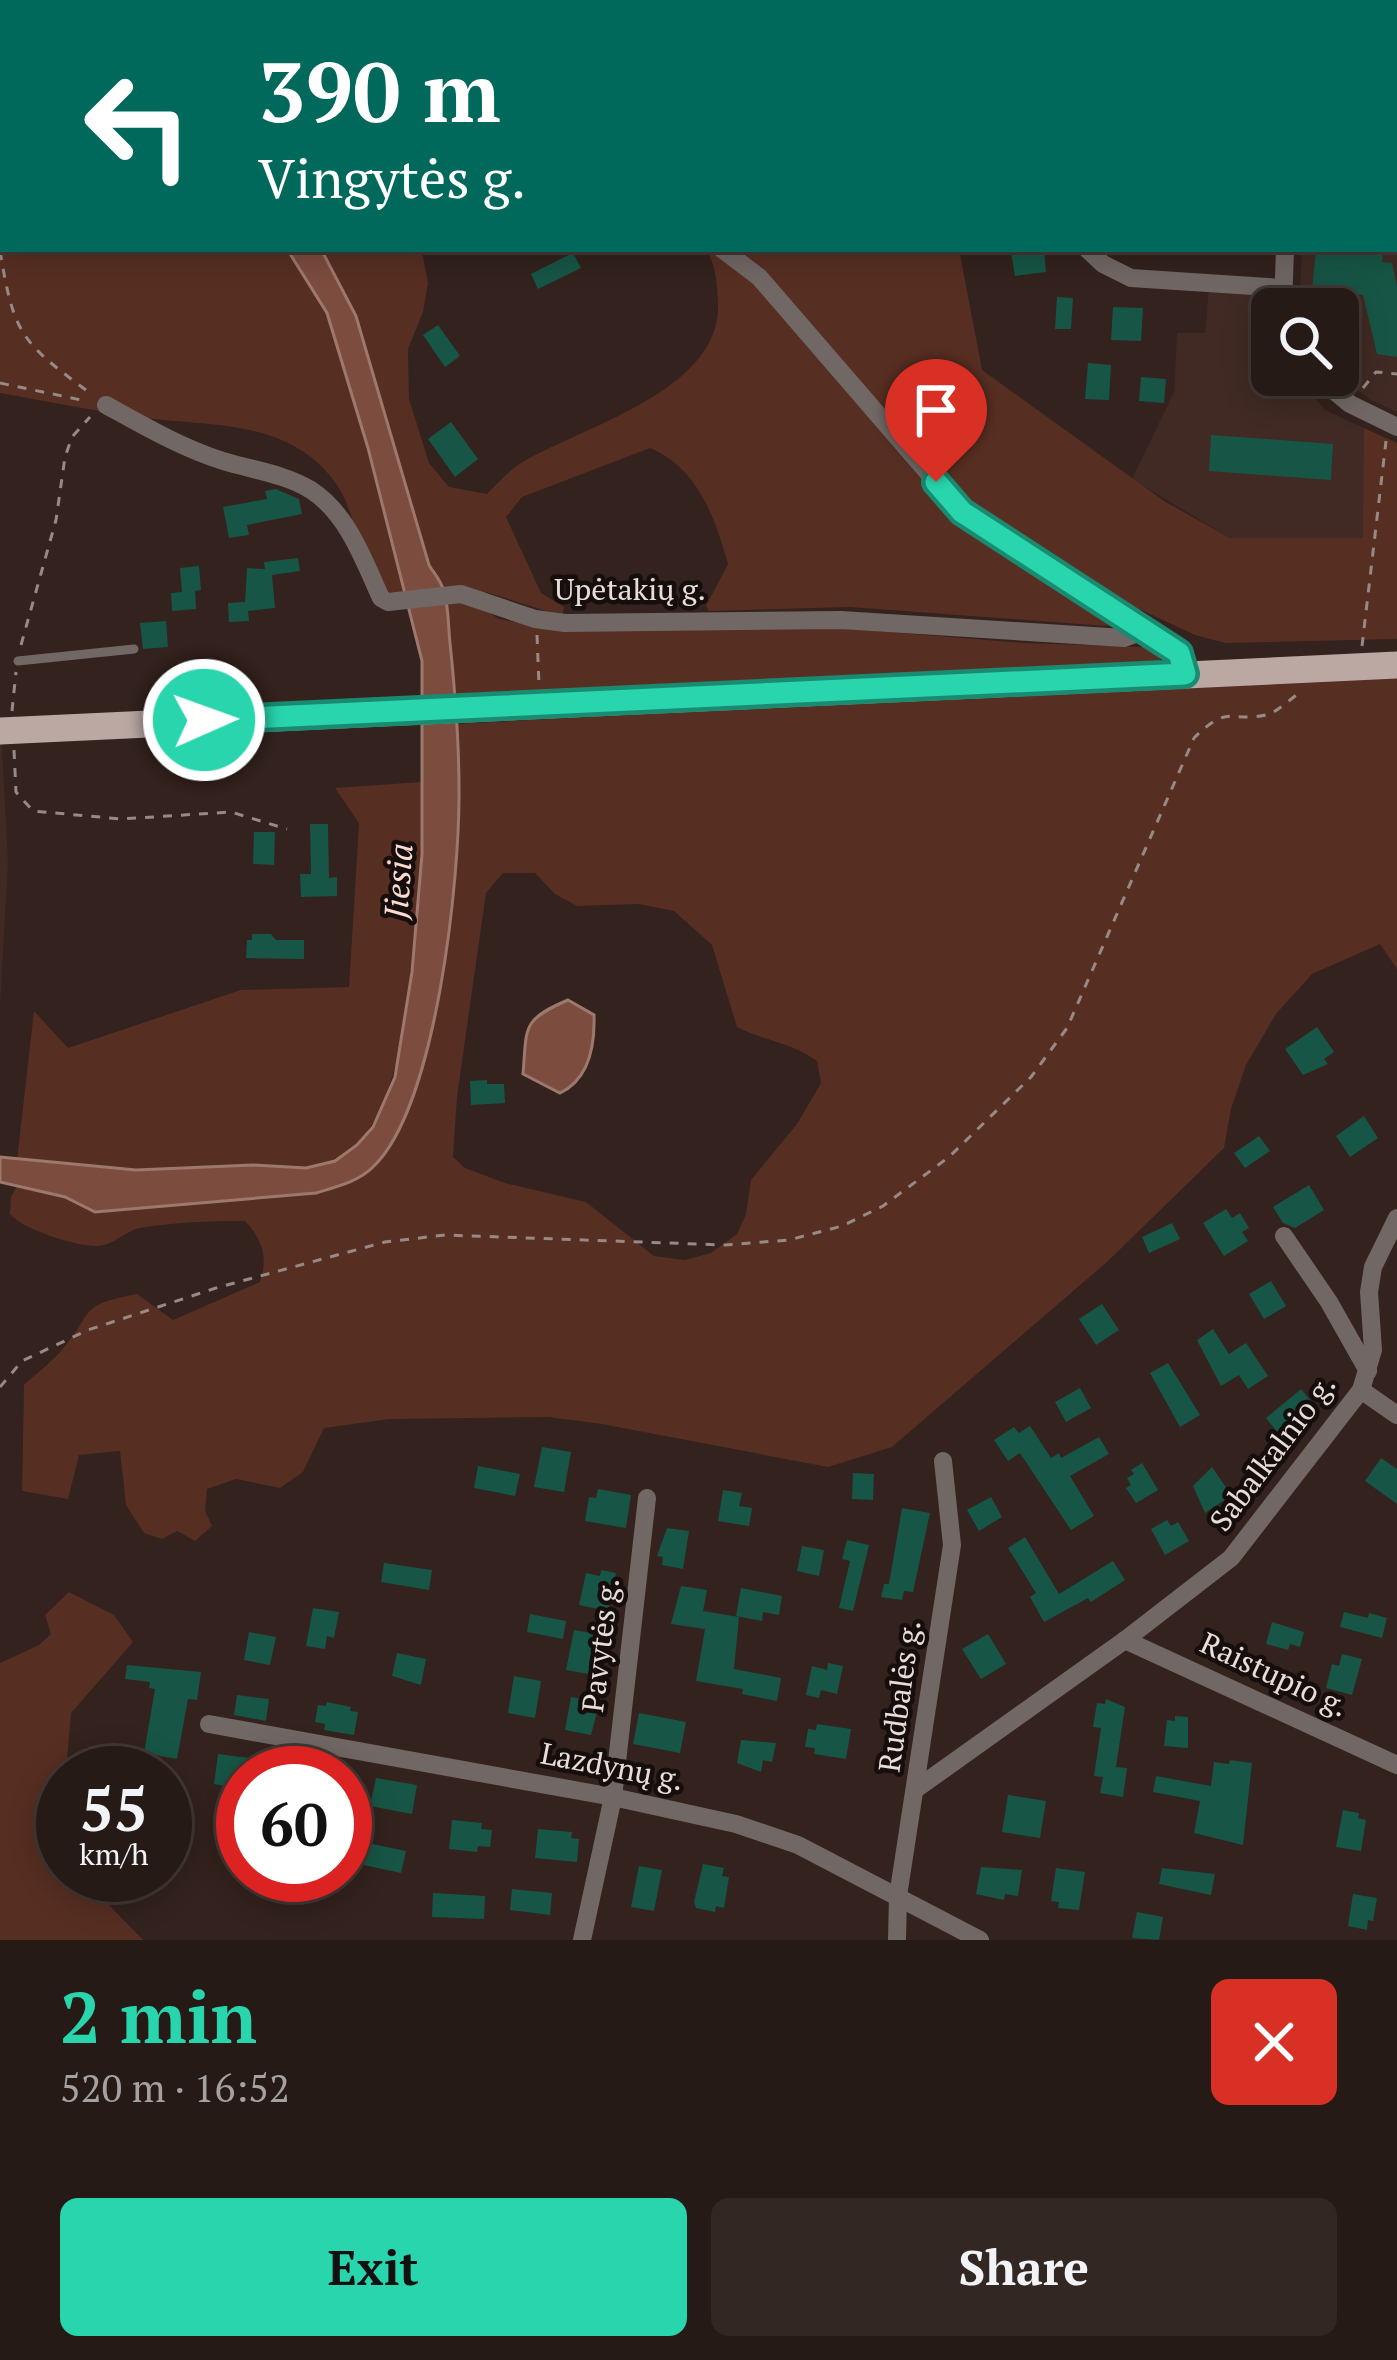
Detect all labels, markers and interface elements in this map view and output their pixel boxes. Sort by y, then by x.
text: 390 m [258,35,501,146]
icon: left [60,48,216,204]
text: Vingytės g. [258,142,526,213]
map controls [1251,288,1359,396]
button: search [1251,288,1359,396]
pin [885,359,987,482]
icon: arrive [903,377,969,443]
street label: Upėtakių g. [554,569,706,609]
position arrow [141,657,267,783]
water label: Jiesia [373,842,422,922]
street label: Sabalkalnio g. [1200,1366,1344,1539]
street label: Pavytės g. [572,1575,628,1714]
street label: Rudbalės g. [869,1617,929,1774]
street label: Raistupio g. [1194,1622,1355,1726]
street label: Lazdynų g. [537,1733,687,1799]
speed limit sign: 60 [216,1746,372,1902]
text: 55 [80,1769,148,1848]
text: km/h [79,1834,149,1874]
text: 2 min [60,1968,257,2064]
button: close [1211,1979,1337,2105]
text: 520 m · 16:52 [60,2061,290,2113]
button: Exit [60,2198,687,2336]
button: Share [711,2198,1337,2336]

